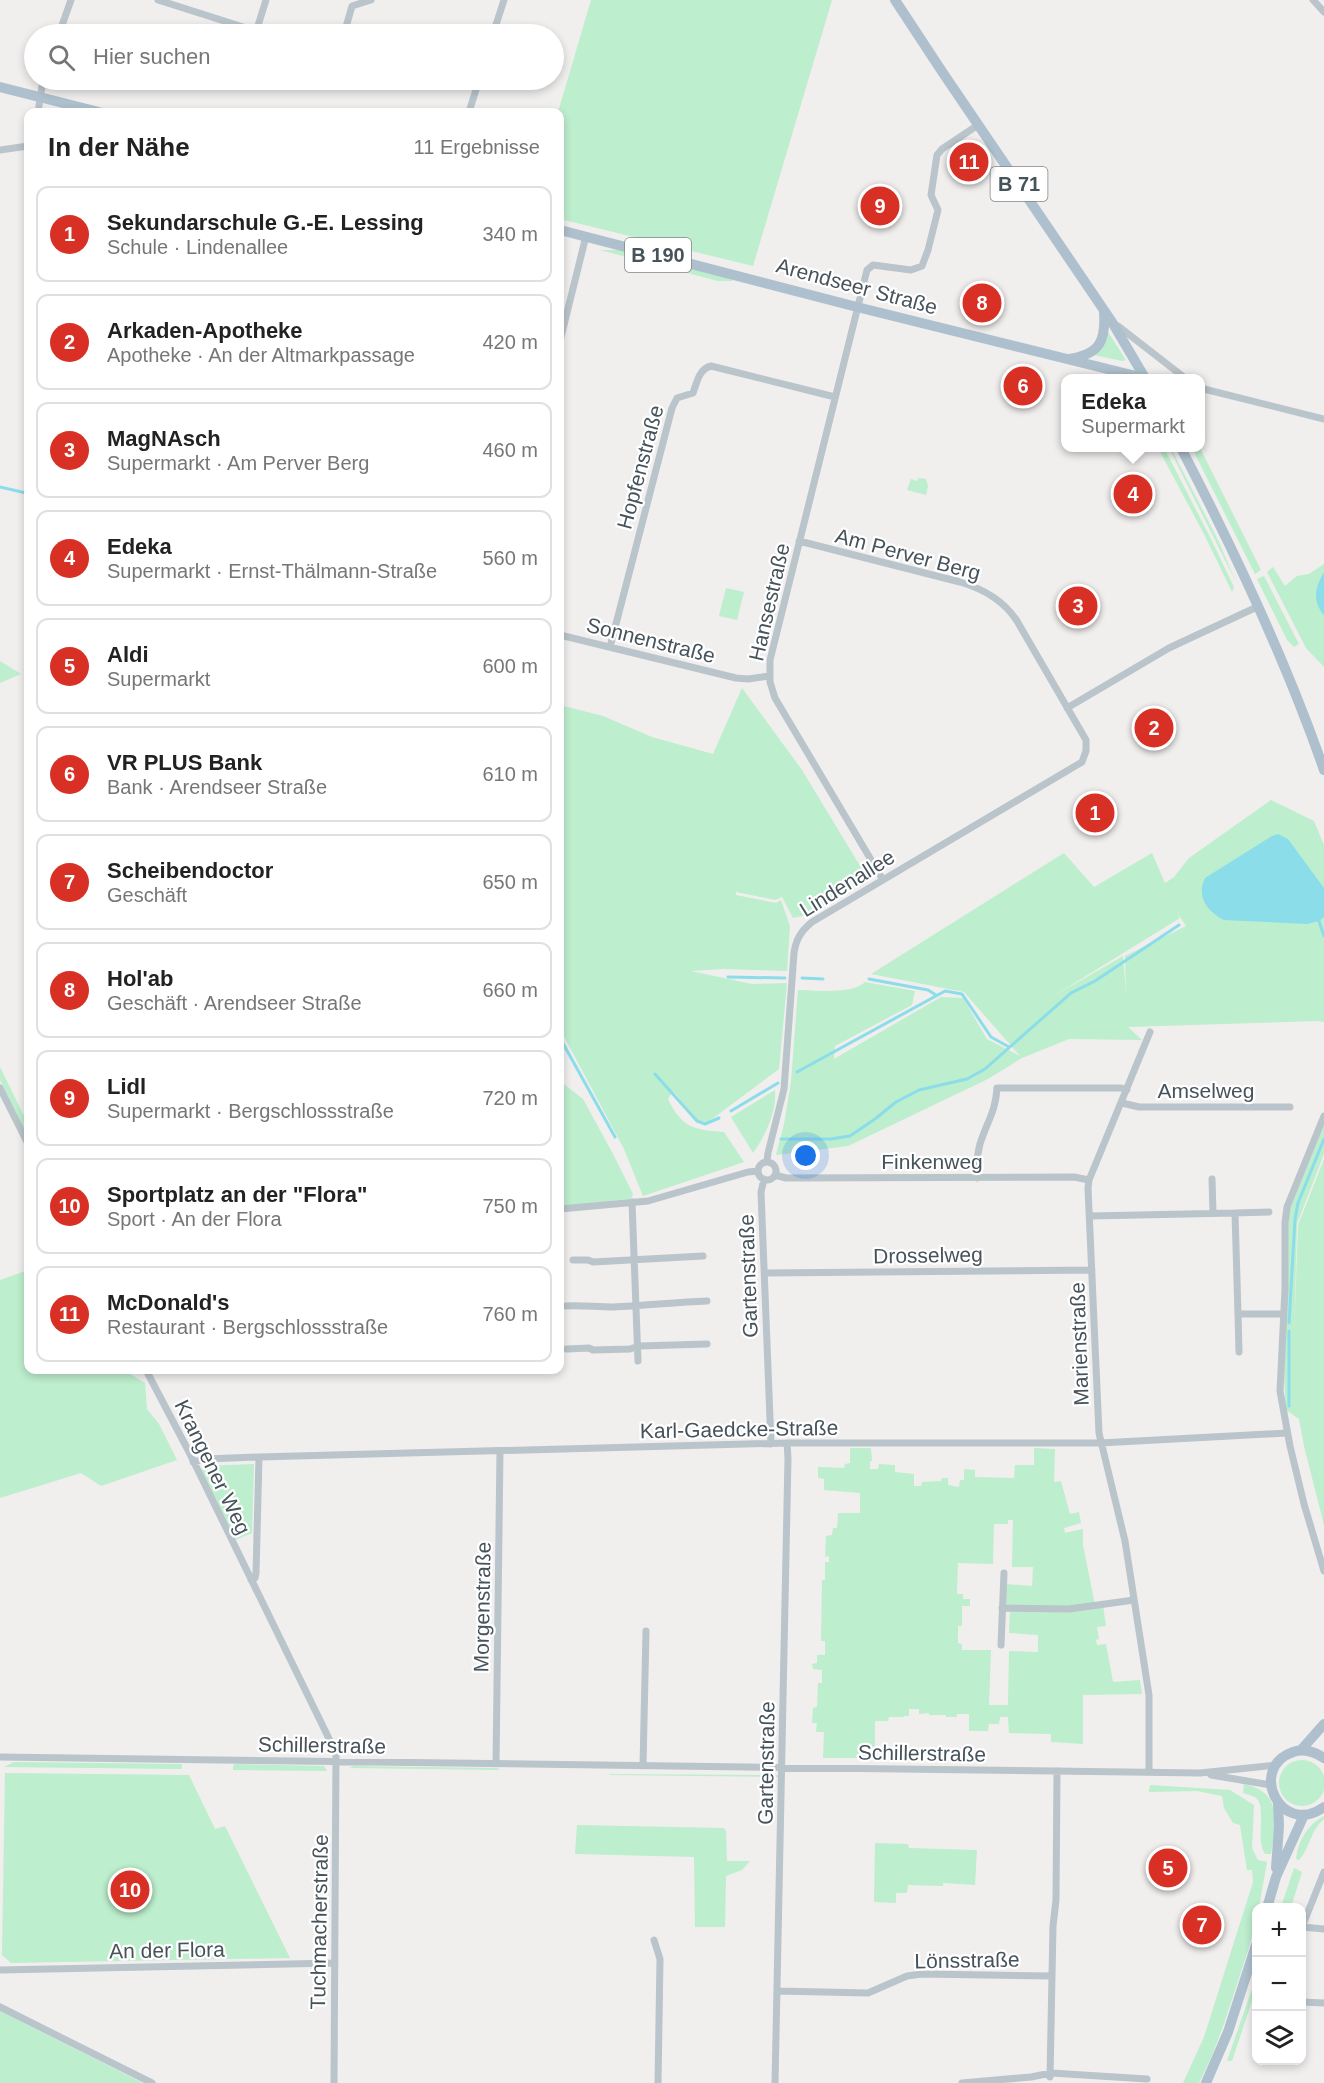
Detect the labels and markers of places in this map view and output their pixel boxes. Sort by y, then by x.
pin: 11 [950,140,988,184]
pin: 9 [860,184,900,228]
pin: 8 [962,280,1002,326]
pin: 6 [1004,364,1042,408]
pin: 4 [1114,472,1152,516]
pin: 3 [1058,584,1098,628]
pin: 2 [1134,706,1174,750]
pin: 1 [1076,790,1114,836]
pin: 5 [1148,1846,1188,1890]
pin: 10 [110,1868,150,1912]
pin: 7 [1182,1902,1222,1948]

